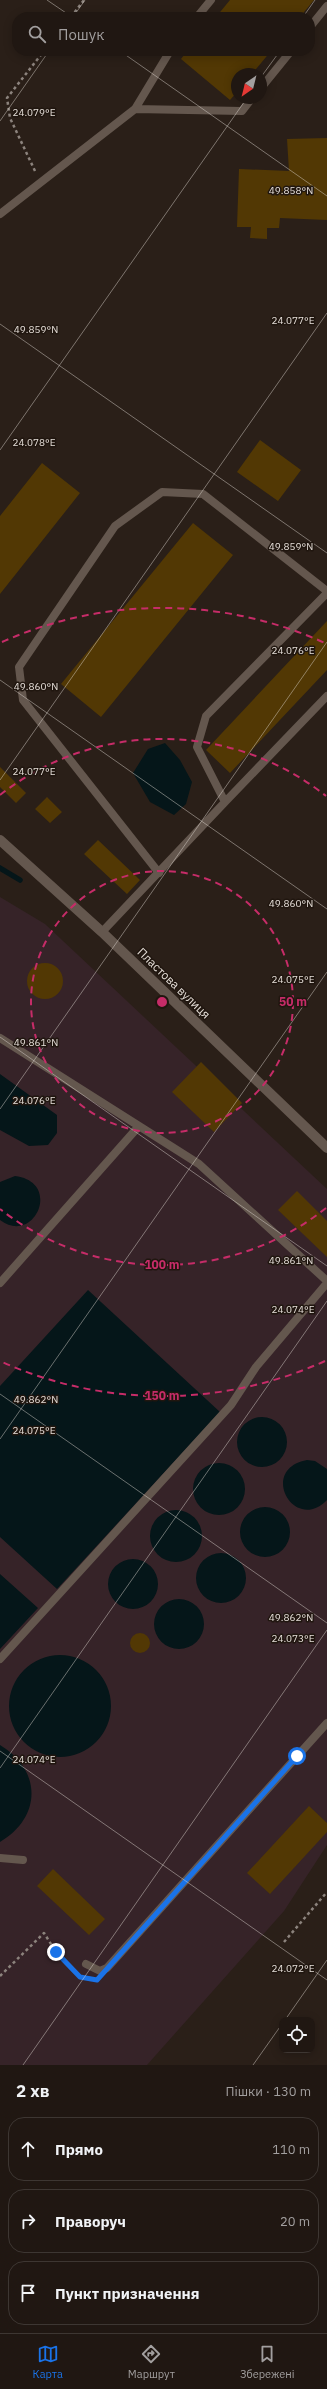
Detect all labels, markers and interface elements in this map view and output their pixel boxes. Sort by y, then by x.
search box [12,12,315,56]
icon: search [26,23,48,45]
text: Пошук [58,25,105,44]
north arrow [231,68,267,104]
text: 24.079°E [12,106,56,119]
text: 49.858°N [269,184,313,197]
text: 24.077°E [271,314,315,327]
text: 49.859°N [14,323,58,336]
text: 24.078°E [12,436,56,449]
text: 49.859°N [269,540,313,553]
text: 24.076°E [271,644,315,657]
text: 49.860°N [14,680,58,693]
text: 24.077°E [12,765,56,778]
text: 49.860°N [269,897,313,910]
street label: Пластова вулиця [134,944,214,1022]
text: 24.075°E [271,973,315,986]
text: 50 m [279,994,307,1009]
centre of rings [155,995,169,1009]
text: 49.861°N [14,1036,58,1049]
text: 24.076°E [12,1094,56,1107]
text: 49.861°N [269,1254,313,1267]
text: 100 m [144,1257,180,1272]
text: 24.074°E [271,1303,315,1316]
text: 150 m [144,1388,180,1403]
text: 49.862°N [14,1393,58,1406]
text: 24.075°E [12,1424,56,1437]
text: 49.862°N [269,1611,313,1624]
text: 24.073°E [271,1632,315,1645]
route start [288,1747,306,1765]
text: 24.074°E [12,1753,56,1766]
route end [47,1943,65,1961]
text: 24.072°E [271,1962,315,1975]
map controls [279,2017,315,2053]
button: locate [279,2017,315,2053]
text: 2 хв [16,2080,50,2102]
text: Пішки · 130 m [225,2083,311,2100]
icon: ahead [17,2138,39,2160]
text: Прямо [55,2140,103,2159]
text: 110 m [272,2141,310,2158]
icon: right [17,2210,39,2232]
text: Праворуч [55,2212,126,2231]
text: 20 m [280,2213,310,2230]
icon: arrive [17,2282,39,2304]
text: Пункт призначення [55,2284,200,2303]
tab: Карта [33,2343,63,2381]
tab: Маршрут [128,2343,175,2381]
tab: Збережені [240,2343,294,2381]

